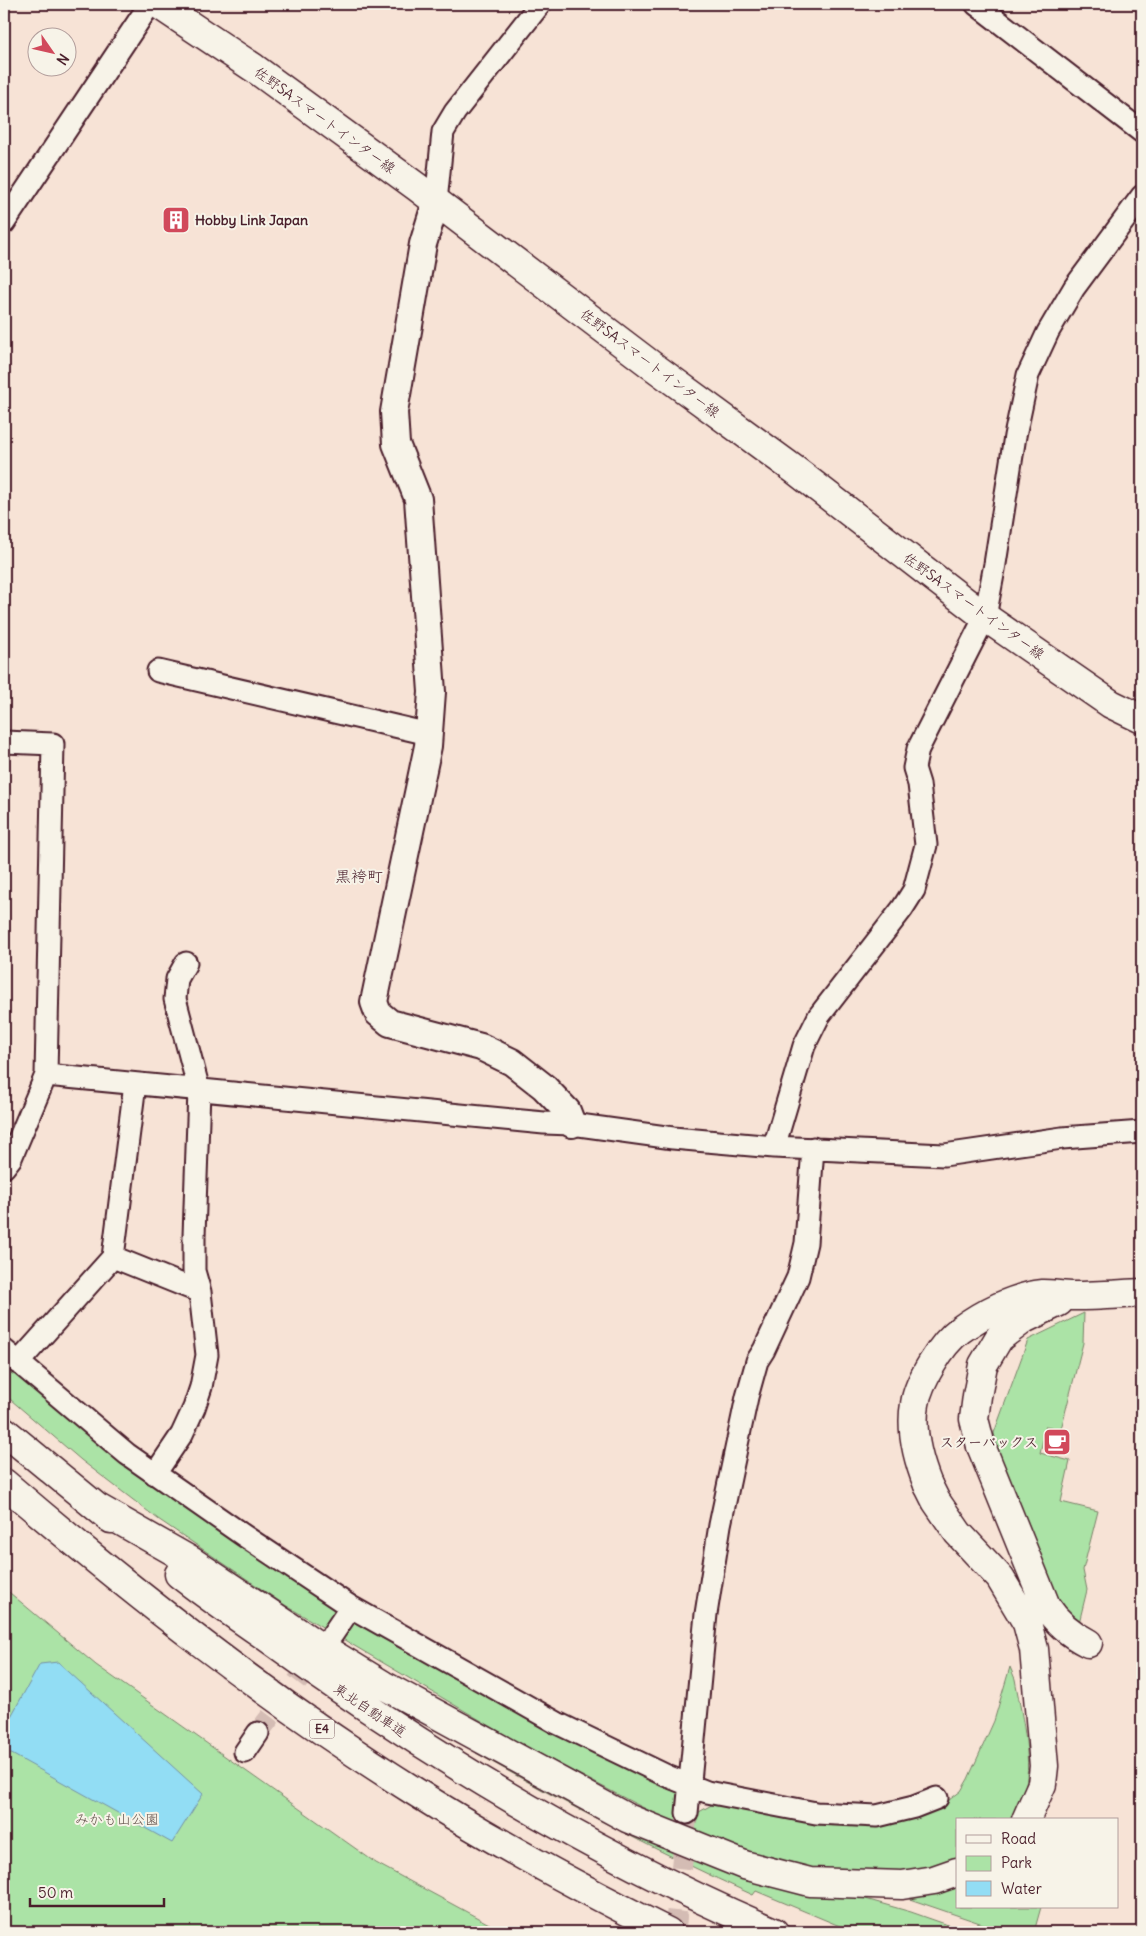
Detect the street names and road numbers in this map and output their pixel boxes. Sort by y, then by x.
street label: 佐野SAスマートインター線 [251,63,399,177]
street label: 佐野SAスマートインター線 [577,305,723,421]
street label: 佐野SAスマートインター線 [900,549,1048,663]
street label: 東北自動車道 [330,1679,410,1741]
road number: E4 [310,1720,334,1738]

